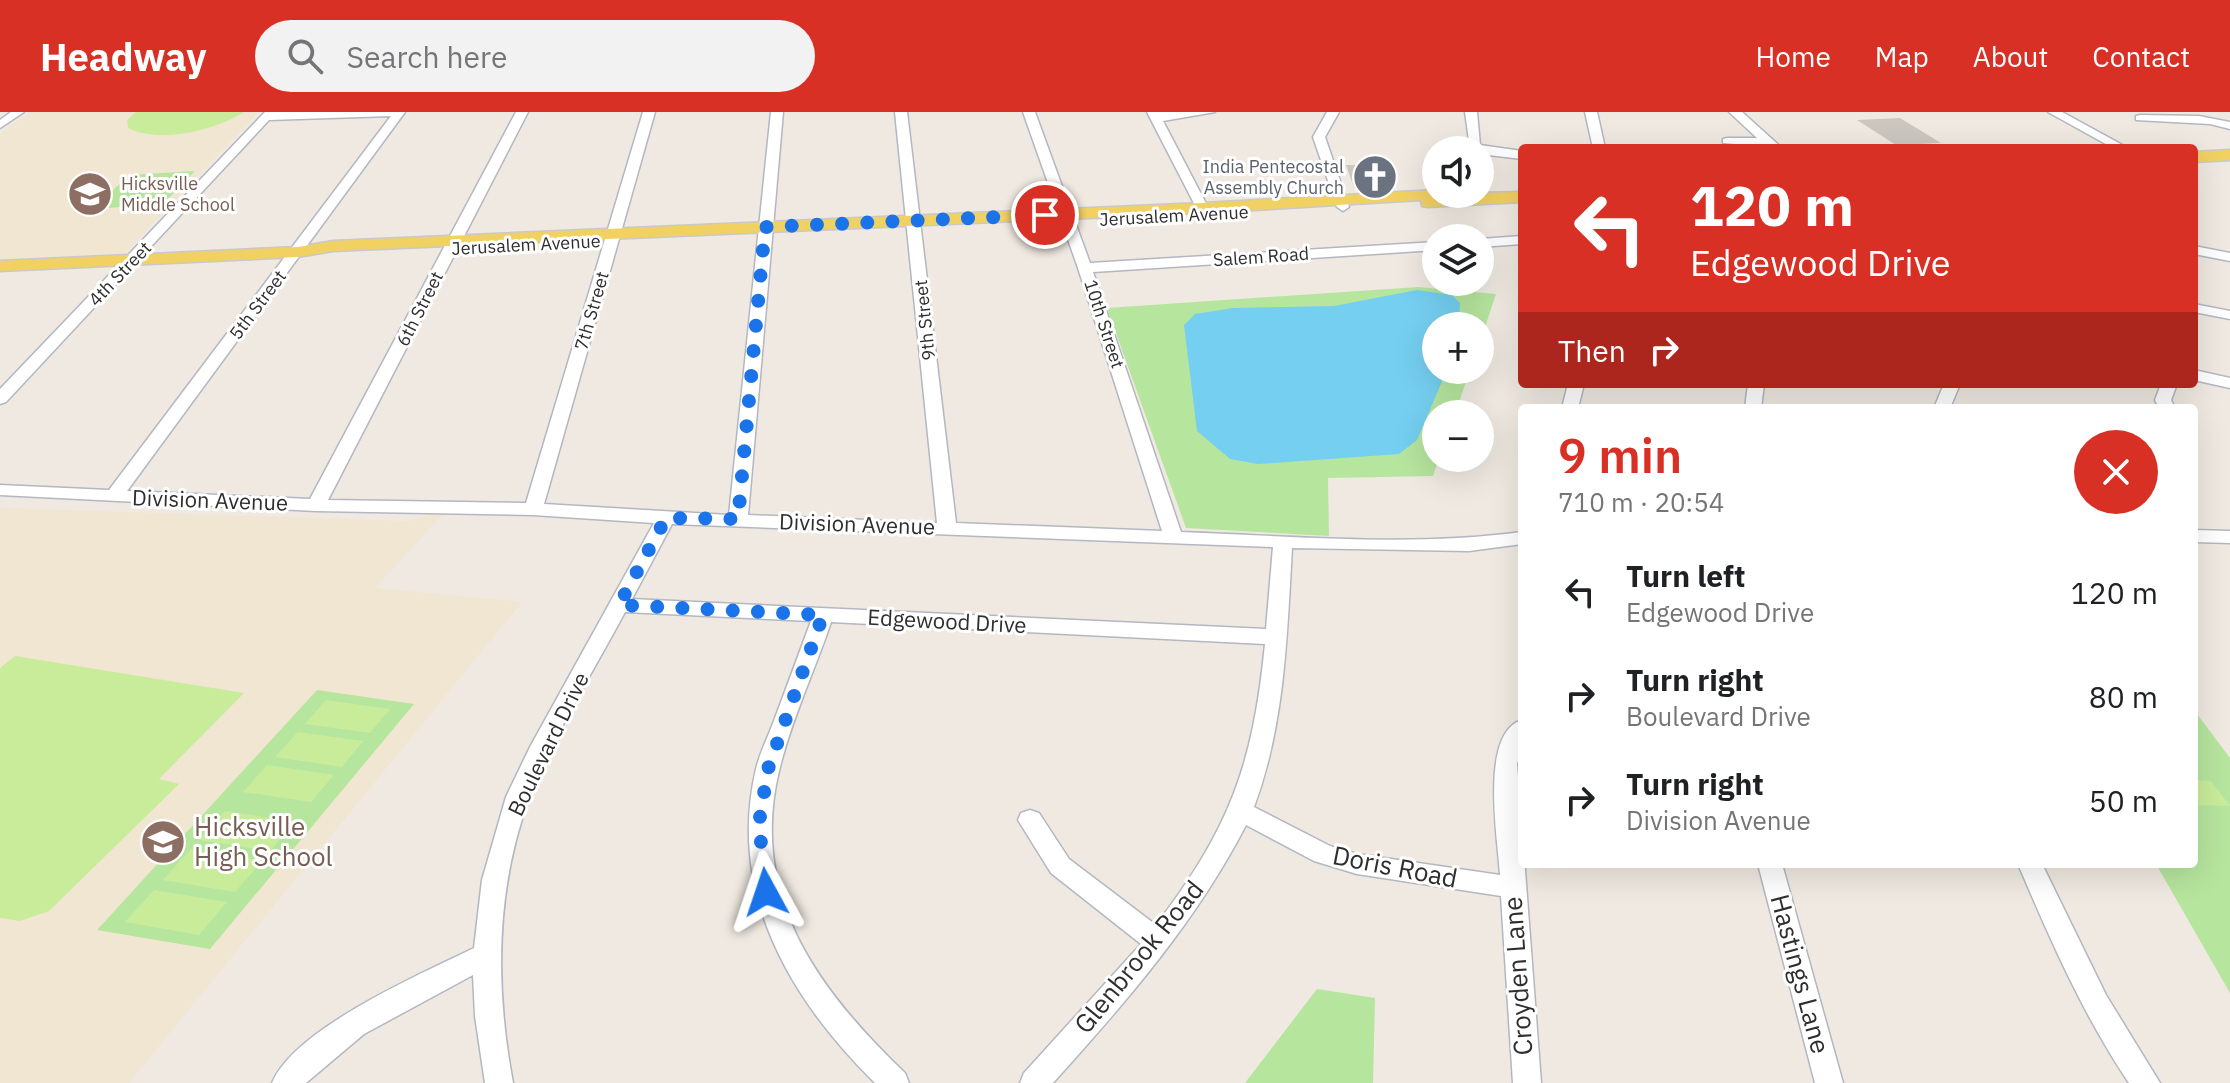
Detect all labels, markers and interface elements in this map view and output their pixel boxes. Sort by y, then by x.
search box [255,20,815,92]
text: Headway [40,32,207,81]
icon: search [283,34,327,78]
text: Search here [347,37,507,76]
text: Home [1755,38,1831,75]
text: Map [1875,38,1929,75]
text: About [1973,38,2048,75]
text: Contact [2092,38,2190,75]
map controls [1422,136,1494,472]
button: sound [1422,136,1494,208]
church icon: India Pentecostal Assembly Church [1351,153,1399,201]
place label: India Pentecostal Assembly Church [1203,155,1344,199]
text: 120 m [1690,169,1854,241]
school or university icon: Hicksville Middle School [66,170,114,218]
place label: Hicksville Middle School [121,172,235,216]
icon: left [1558,176,1662,280]
pin [1011,181,1079,249]
icon: arrive [1023,193,1067,237]
street label: Jerusalem Avenue [1099,200,1249,231]
button: layers [1422,224,1494,296]
street label: Jerusalem Avenue [451,229,601,260]
street label: 4th Street [83,237,156,311]
text: Edgewood Drive [1690,239,1951,286]
street label: Salem Road [1212,242,1310,271]
street label: 5th Street [224,265,291,344]
street label: 6th Street [391,267,448,350]
street label: 7th Street [569,269,614,353]
street label: 10th Street [1079,277,1130,371]
street label: 9th Street [909,279,940,362]
button: + [1422,312,1494,384]
icon: right [1642,328,1686,372]
text: Then [1558,331,1626,370]
button: − [1422,400,1494,472]
text: 9 min [1558,424,1682,486]
button: close [2074,430,2158,514]
street label: Division Avenue [131,482,289,517]
text: 710 m · 20:54 [1558,485,1724,519]
street label: Division Avenue [778,506,936,541]
text: Turn left [1626,556,1745,595]
icon: left [1558,570,1602,614]
text: 120 m [2071,573,2158,612]
text: Edgewood Drive [1626,595,1814,629]
street label: Edgewood Drive [867,602,1027,639]
text: Turn right [1626,660,1764,699]
street label: Boulevard Drive [500,667,595,820]
icon: right [1558,674,1602,718]
text: 80 m [2089,677,2158,716]
text: Boulevard Drive [1626,699,1811,733]
text: Turn right [1626,764,1764,803]
icon: right [1558,778,1602,822]
text: 50 m [2089,781,2158,820]
text: Division Avenue [1626,803,1811,837]
place label: Hicksville High School [194,809,333,873]
school or university icon: Hicksville High School [139,818,187,866]
street label: Doris Road [1330,837,1461,895]
position arrow [724,850,808,934]
street label: Glenbrook Road [1066,873,1210,1040]
street label: Hastings Lane [1763,890,1839,1057]
street label: Croyden Lane [1494,896,1540,1057]

